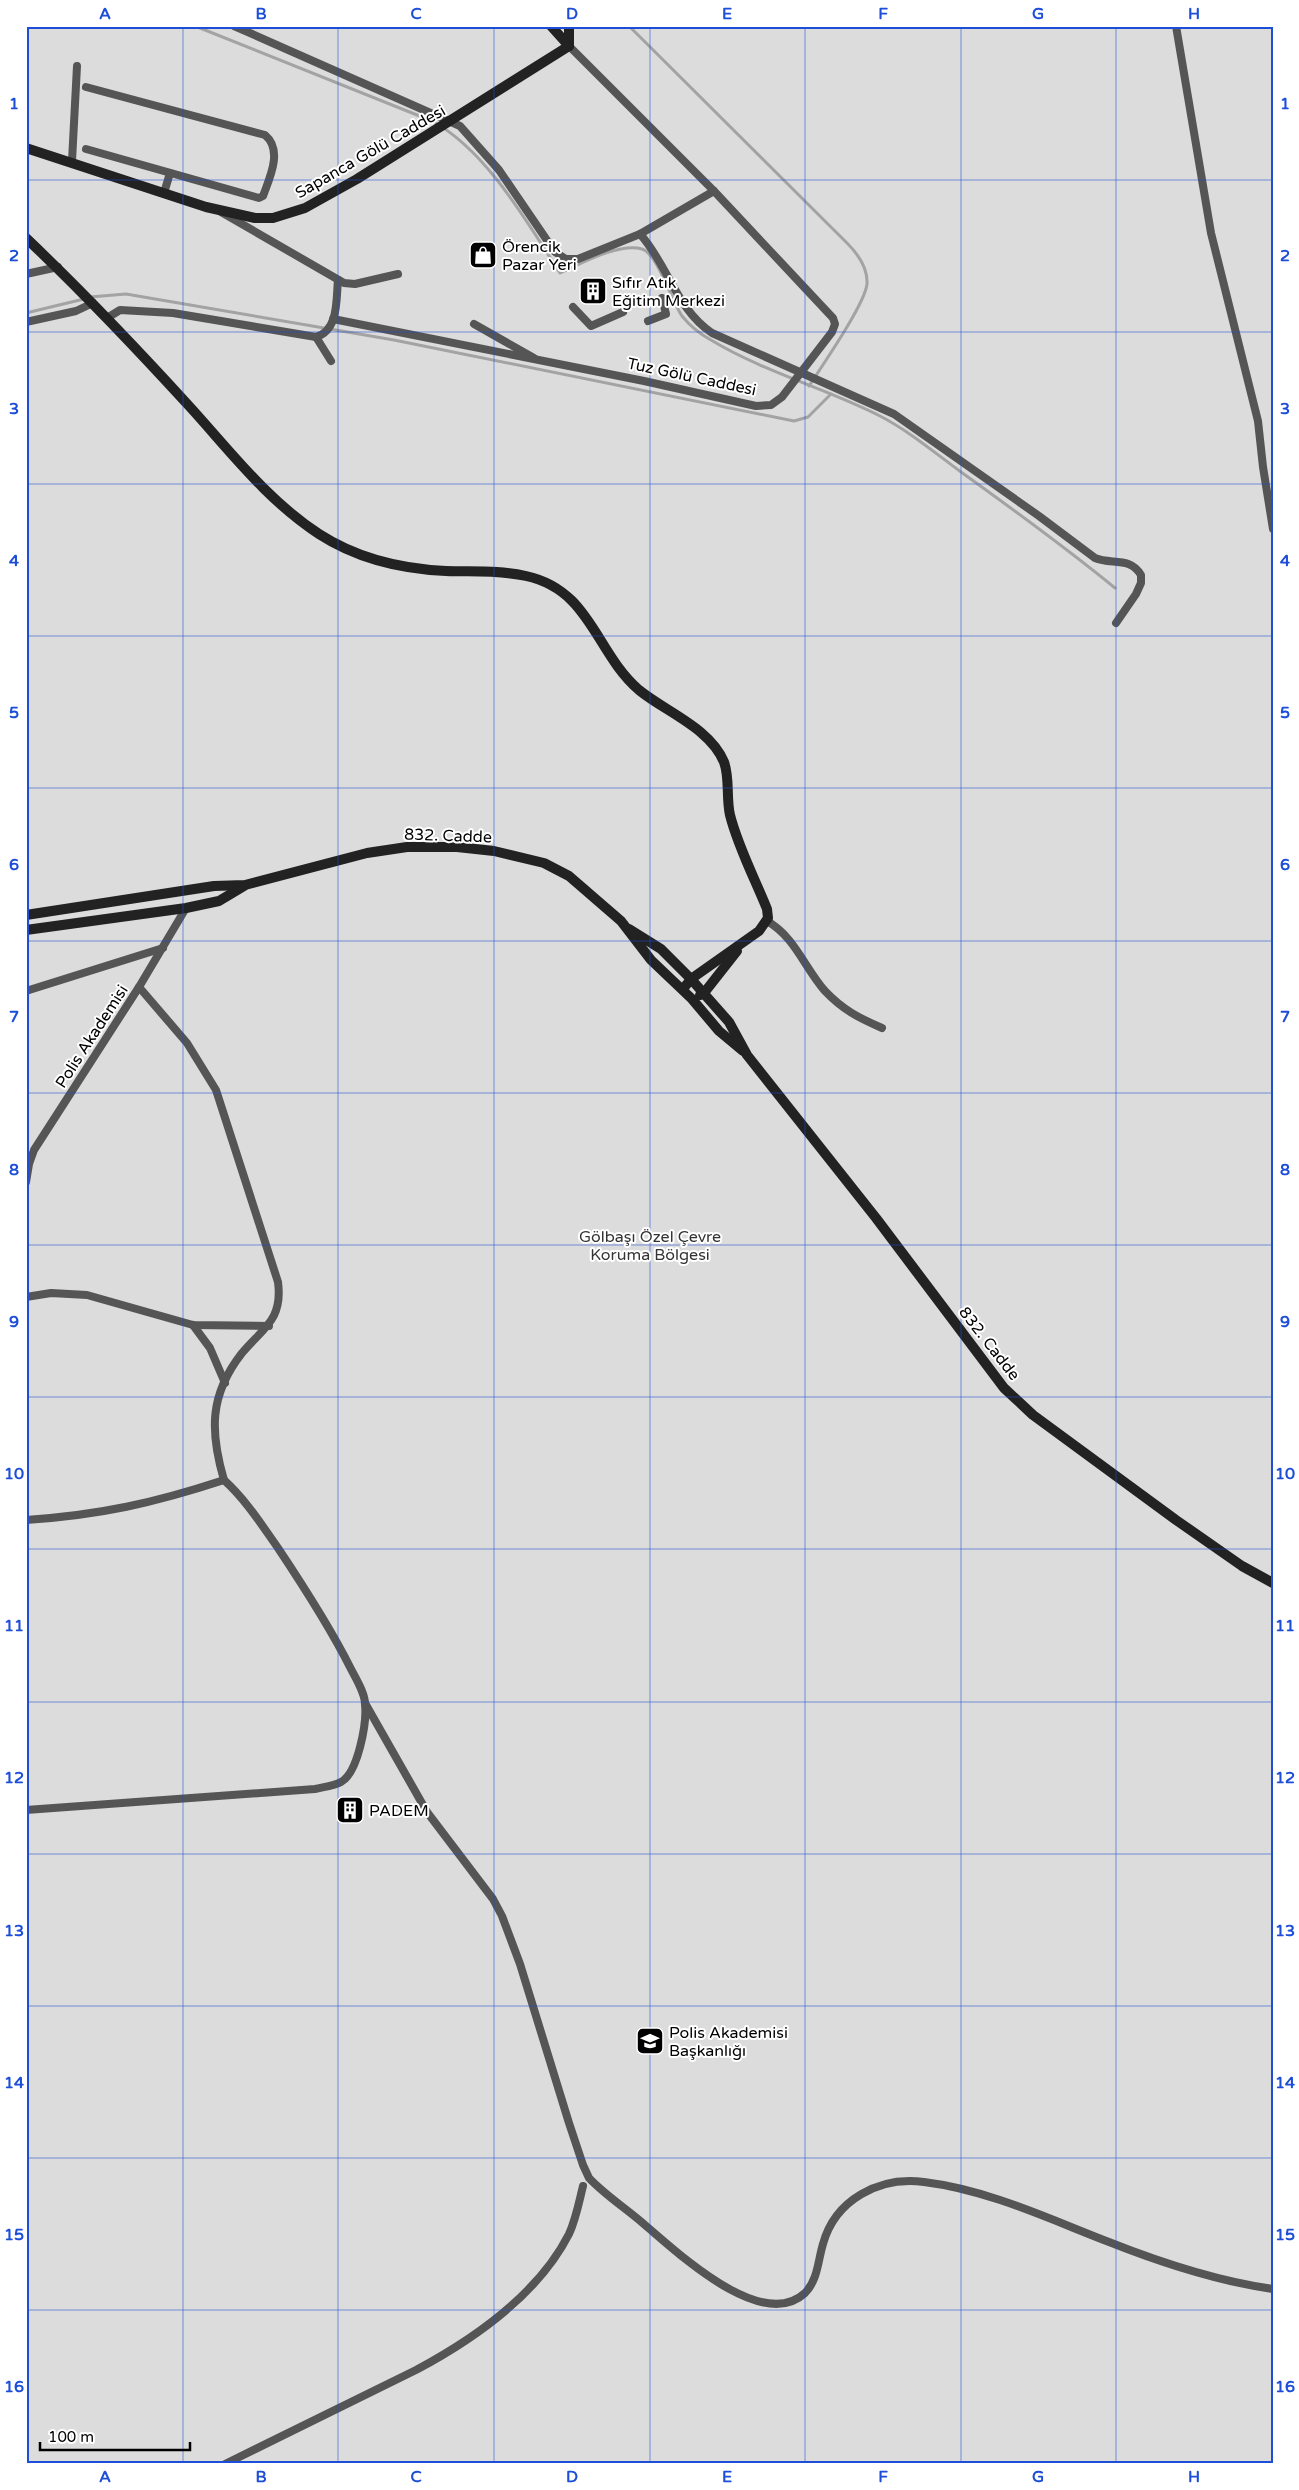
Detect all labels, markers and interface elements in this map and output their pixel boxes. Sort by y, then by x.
text: A [99,4,111,24]
text: B [255,4,267,24]
text: C [410,4,422,24]
text: D [566,4,578,24]
text: E [722,4,732,24]
text: F [878,4,888,24]
text: G [1032,4,1044,24]
text: H [1188,4,1200,24]
text: 1 [9,94,19,114]
text: 1 [1280,94,1290,114]
street label: Sapanca Gölü Caddesi [292,101,449,203]
place label: Örencik Pazar Yeri [502,237,577,275]
shop icon: Örencik Pazar Yeri [468,240,498,270]
text: 2 [9,246,19,266]
text: 2 [1280,246,1290,266]
place label: Sıfır Atık Eğitim Merkezi [612,273,725,311]
building icon: Sıfır Atık Eğitim Merkezi [578,276,608,306]
street label: Tuz Gölü Caddesi [625,354,758,400]
text: 3 [9,399,19,419]
text: 3 [1280,399,1290,419]
text: 4 [9,551,19,571]
text: 4 [1280,551,1290,571]
text: 5 [9,703,19,723]
text: 5 [1280,703,1290,723]
street label: 832. Cadde [404,824,492,848]
text: 6 [9,855,19,875]
text: 6 [1280,855,1290,875]
street label: Polis Akademisi [51,981,133,1092]
text: 7 [9,1007,19,1027]
text: 7 [1280,1007,1290,1027]
text: 8 [9,1160,19,1180]
text: 8 [1280,1160,1290,1180]
park label: Gölbaşı Özel Çevre Koruma Bölgesi [579,1227,721,1265]
street label: 832. Cadde [954,1303,1024,1384]
text: 9 [9,1312,19,1332]
text: 9 [1280,1312,1290,1332]
text: 10 [4,1464,24,1484]
text: 10 [1275,1464,1295,1484]
text: 11 [4,1616,24,1636]
text: 11 [1275,1616,1295,1636]
text: 12 [4,1768,24,1788]
text: 12 [1275,1768,1295,1788]
building icon: PADEM [335,1795,365,1825]
place label: PADEM [369,1801,429,1821]
text: 13 [4,1921,24,1941]
text: 13 [1275,1921,1295,1941]
place label: Polis Akademisi Başkanlığı [669,2023,788,2061]
school or university icon: Polis Akademisi Başkanlığı [635,2026,665,2056]
text: 14 [4,2073,24,2093]
text: 14 [1275,2073,1295,2093]
text: 15 [4,2225,24,2245]
text: 15 [1275,2225,1295,2245]
text: 16 [4,2377,24,2397]
text: 16 [1275,2377,1295,2397]
scale bar [40,2420,190,2452]
text: 100 m [48,2428,94,2446]
text: A [99,2467,111,2487]
text: B [255,2467,267,2487]
text: C [410,2467,422,2487]
text: D [566,2467,578,2487]
text: E [722,2467,732,2487]
text: F [878,2467,888,2487]
text: G [1032,2467,1044,2487]
text: H [1188,2467,1200,2487]

